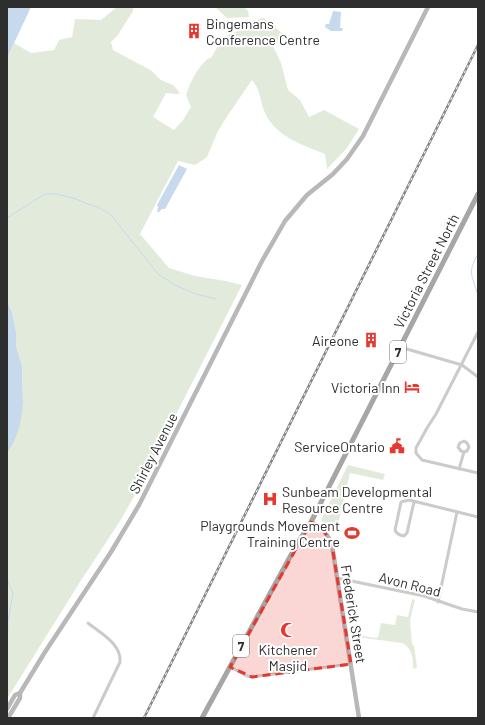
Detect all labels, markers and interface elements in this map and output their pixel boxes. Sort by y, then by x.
place label: Bingemans Conference Centre [206,15,320,48]
building icon: Bingemans Conference Centre [185,22,203,40]
street label: Victoria Street North [390,211,462,331]
building icon: Aireone [362,331,380,349]
place label: Aireone [312,332,359,349]
road number: 7 [390,341,406,363]
hotel icon: Victoria Inn [403,378,421,396]
place label: Victoria Inn [331,379,400,396]
street label: Shirley Avenue [125,410,181,496]
public building icon: ServiceOntario [388,437,406,455]
place label: ServiceOntario [294,438,385,455]
place label: Sunbeam Developmental Resource Centre [282,483,432,516]
hospital icon: Sunbeam Developmental Resource Centre [261,490,279,508]
place label: Playgrounds Movement Training Centre [200,517,340,550]
sports icon: Playgrounds Movement Training Centre [343,524,361,542]
street label: Frederick Street [338,564,370,664]
street label: Avon Road [377,568,443,600]
mosque icon: Kitchener Masjid [279,621,297,639]
road number: 7 [233,635,249,657]
place label: Kitchener Masjid [258,641,318,674]

